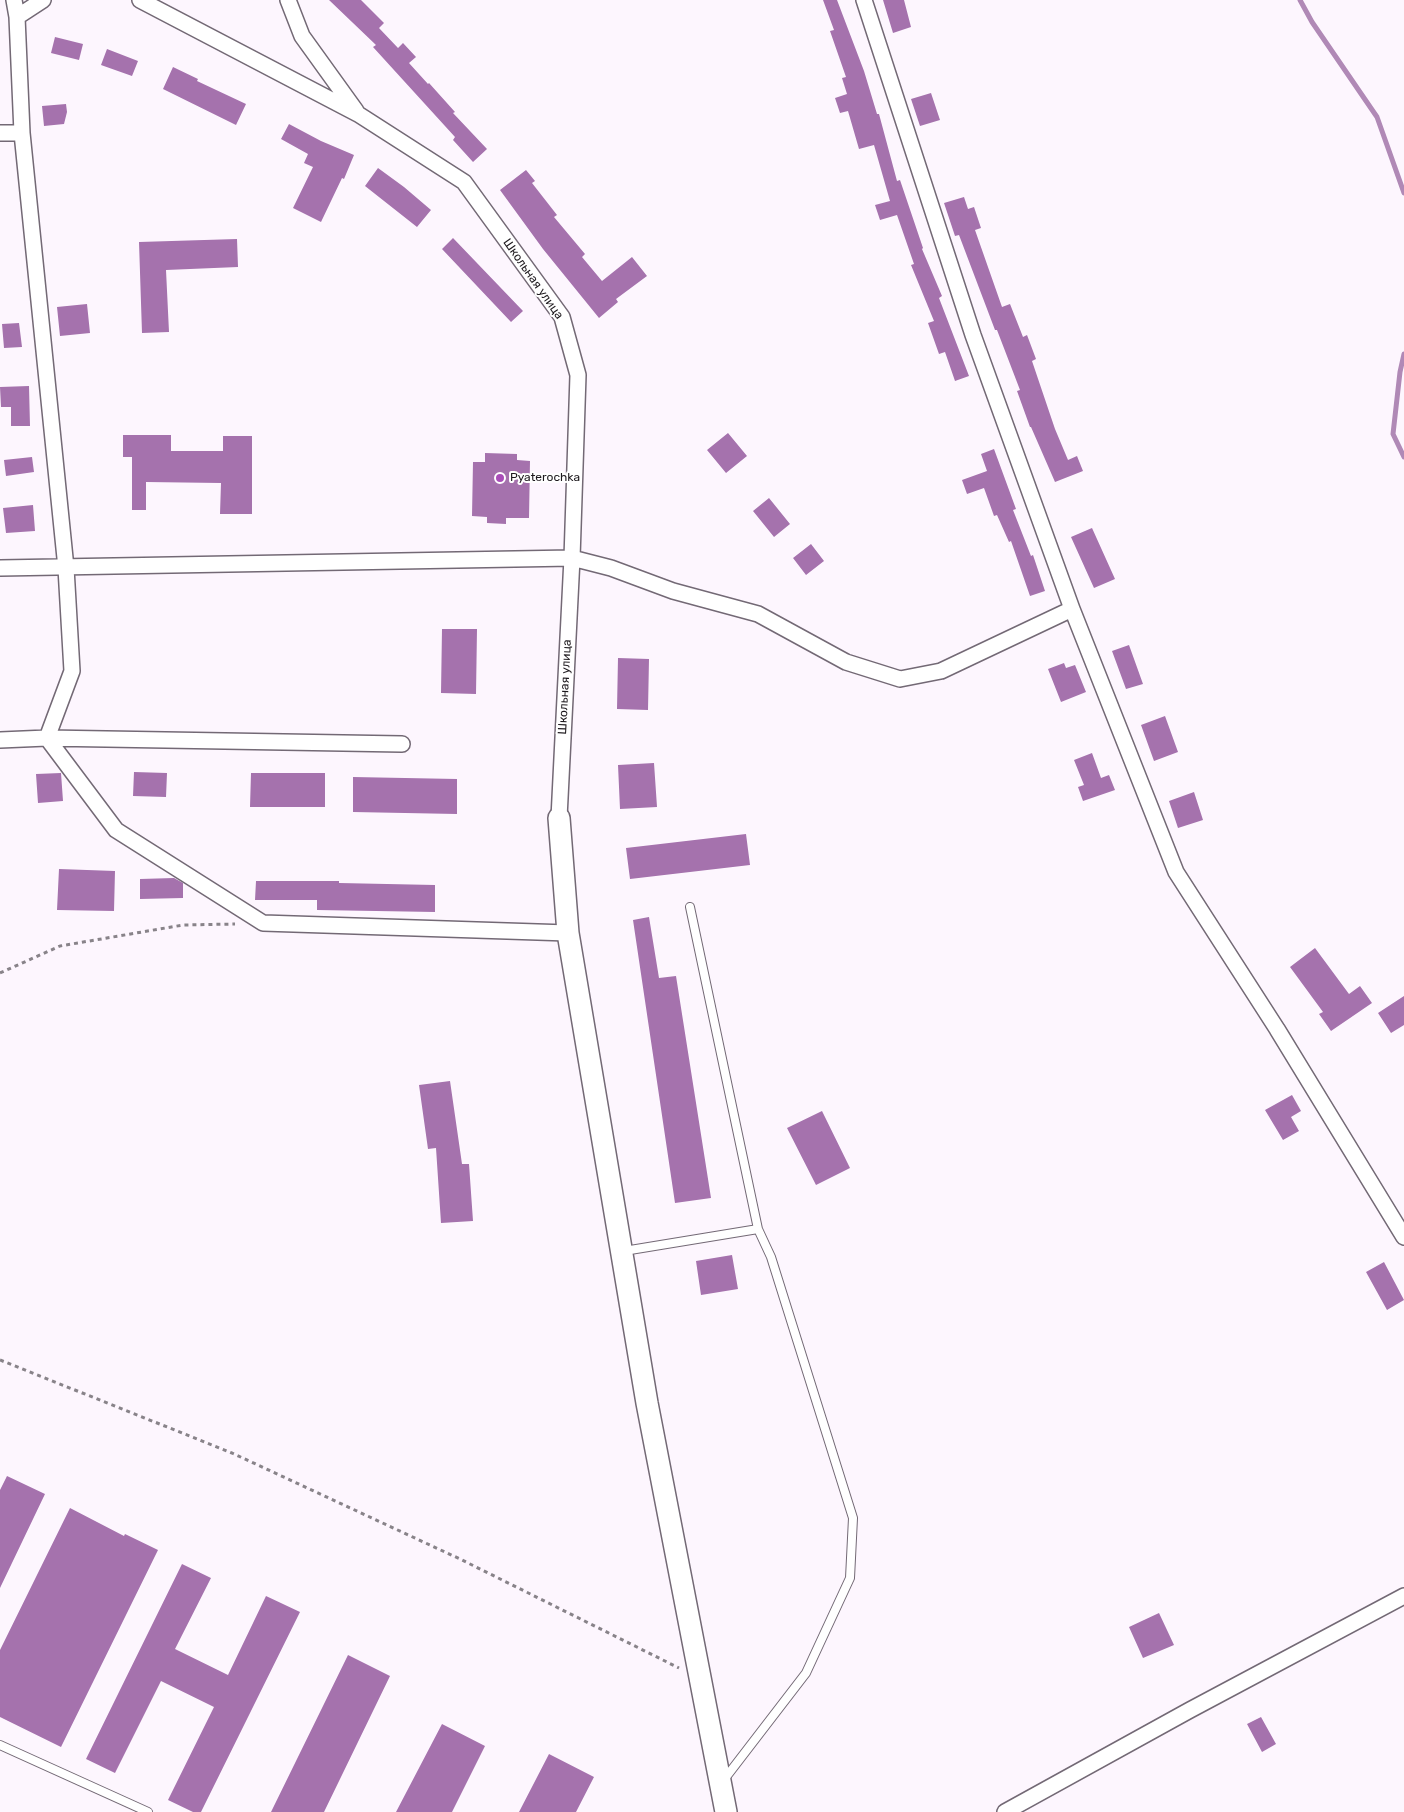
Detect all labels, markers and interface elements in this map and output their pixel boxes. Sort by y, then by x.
street label: Школьная улица [500,236,566,322]
place label: Pyaterochka [510,471,580,485]
marker: Pyaterochka [494,472,506,484]
street label: Школьная улица [555,639,575,735]

